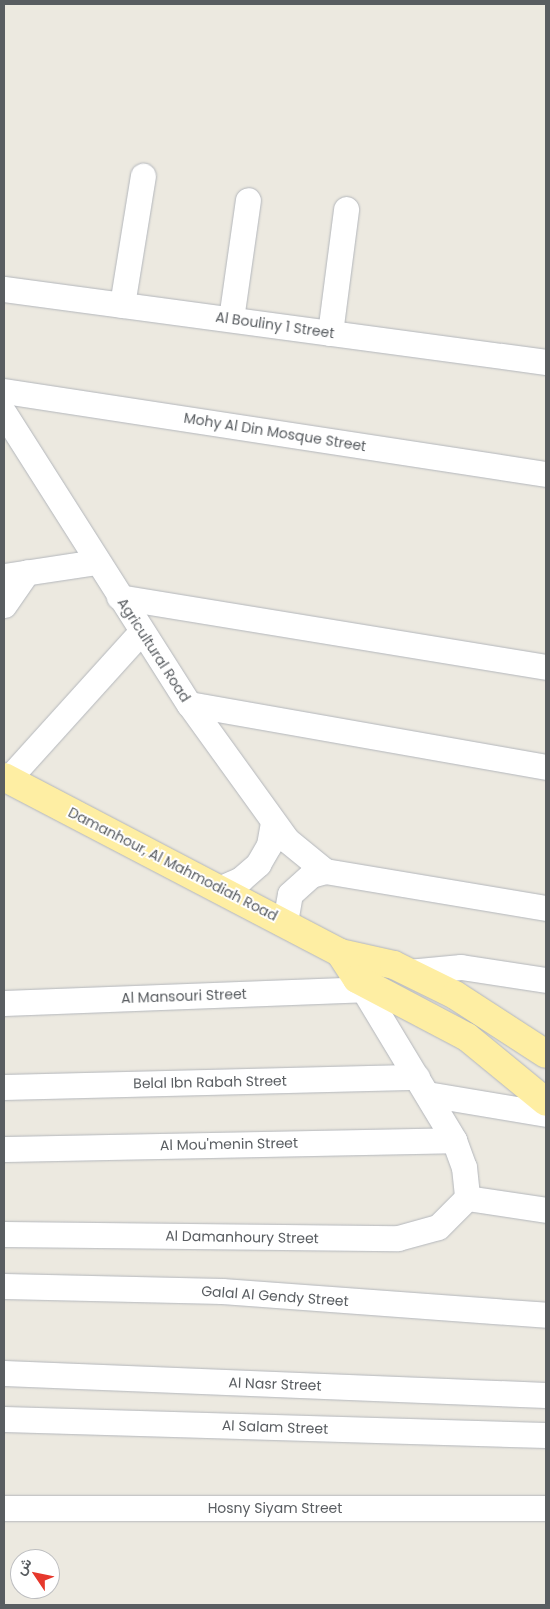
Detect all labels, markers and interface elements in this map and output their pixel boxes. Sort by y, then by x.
street label: Al Bouliny 1 Street [215,308,335,342]
street label: Mohy Al Din Mosque Street [183,409,367,455]
street label: Agricultural Road [114,595,194,705]
street label: Damanhour, Al Mahmodiah Road [65,804,281,924]
street label: Al Mansouri Street [121,985,247,1007]
street label: Belal Ibn Rabah Street [133,1072,287,1092]
street label: Al Mou'menin Street [160,1134,298,1154]
street label: Al Damanhoury Street [165,1227,319,1247]
street label: Galal Al Gendy Street [201,1282,349,1310]
street label: Al Nasr Street [228,1374,322,1394]
street label: Al Salam Street [222,1417,328,1437]
street label: Hosny Siyam Street [208,1500,342,1516]
north arrow [10,1549,60,1599]
text: ش [10,1554,36,1579]

